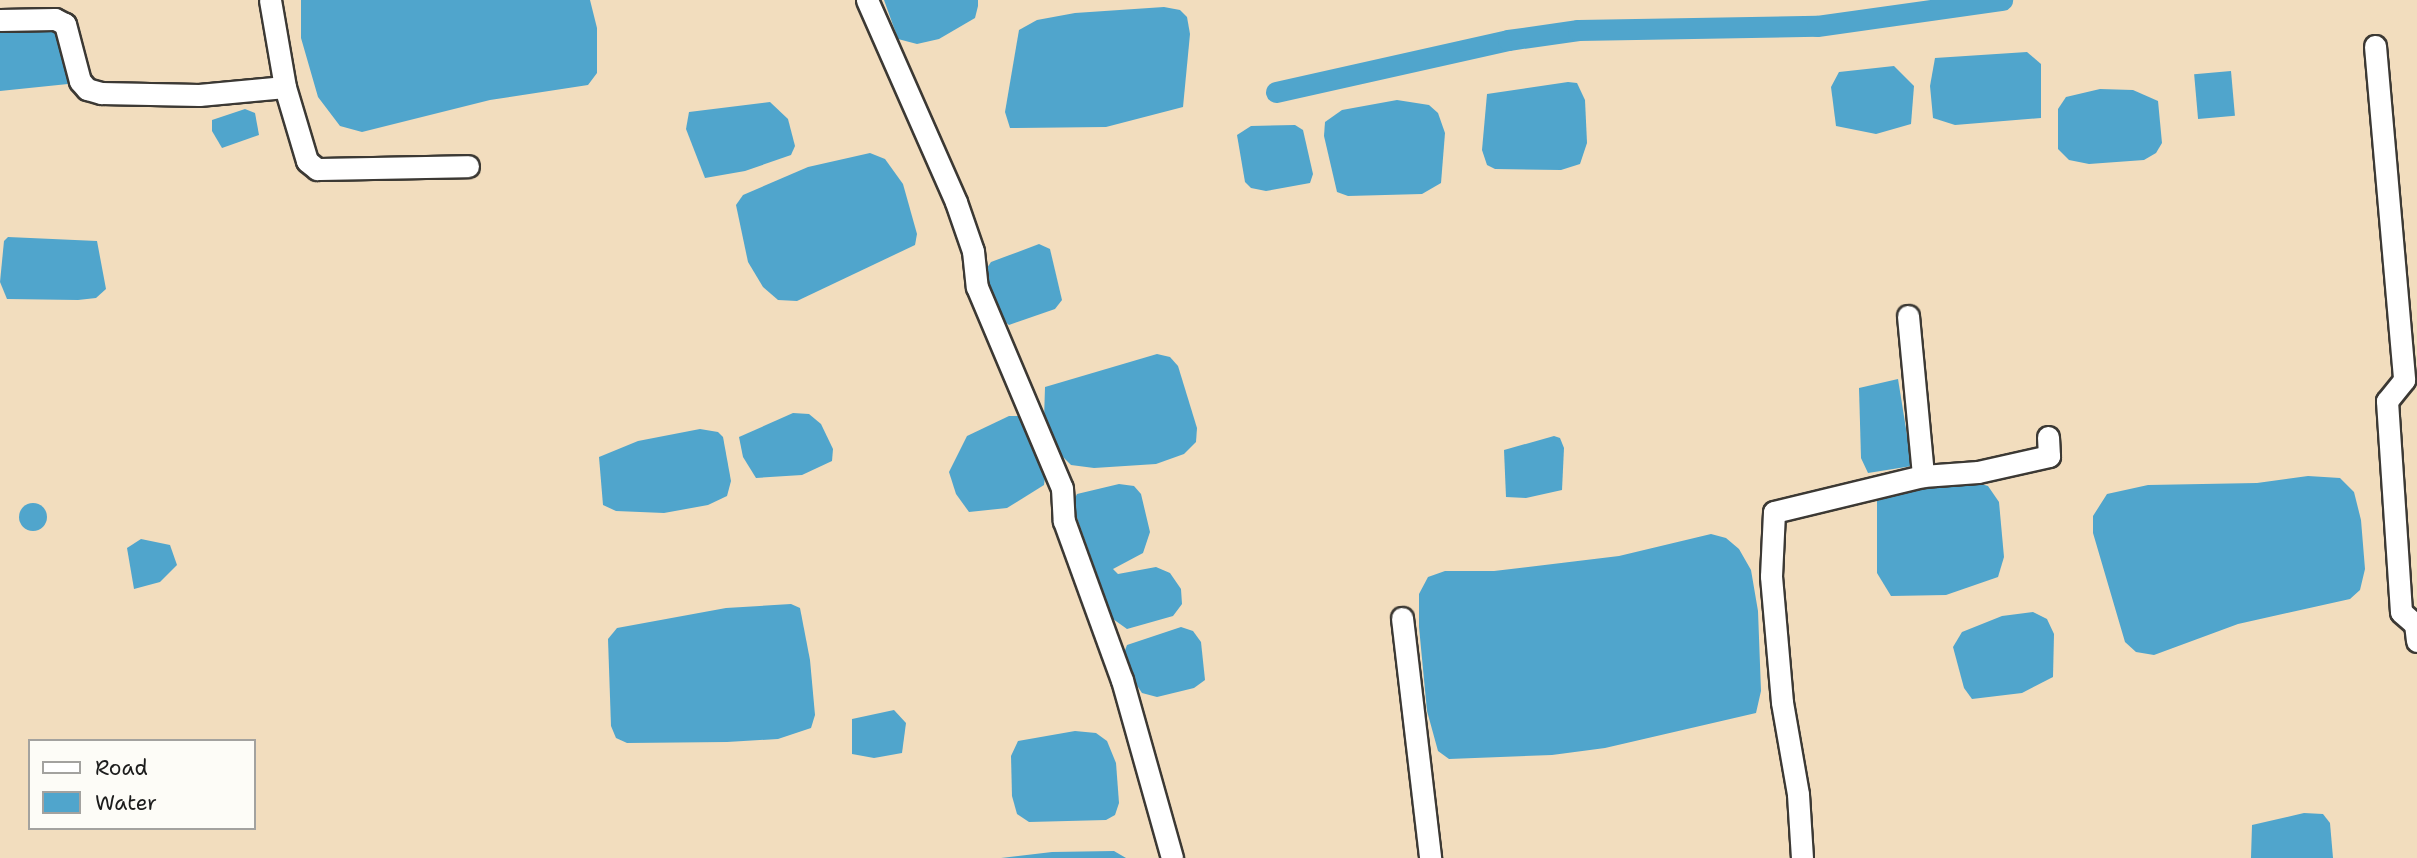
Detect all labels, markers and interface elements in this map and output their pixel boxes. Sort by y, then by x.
legend [28,739,256,830]
text: Road [95,754,148,782]
text: Water [95,789,157,817]

